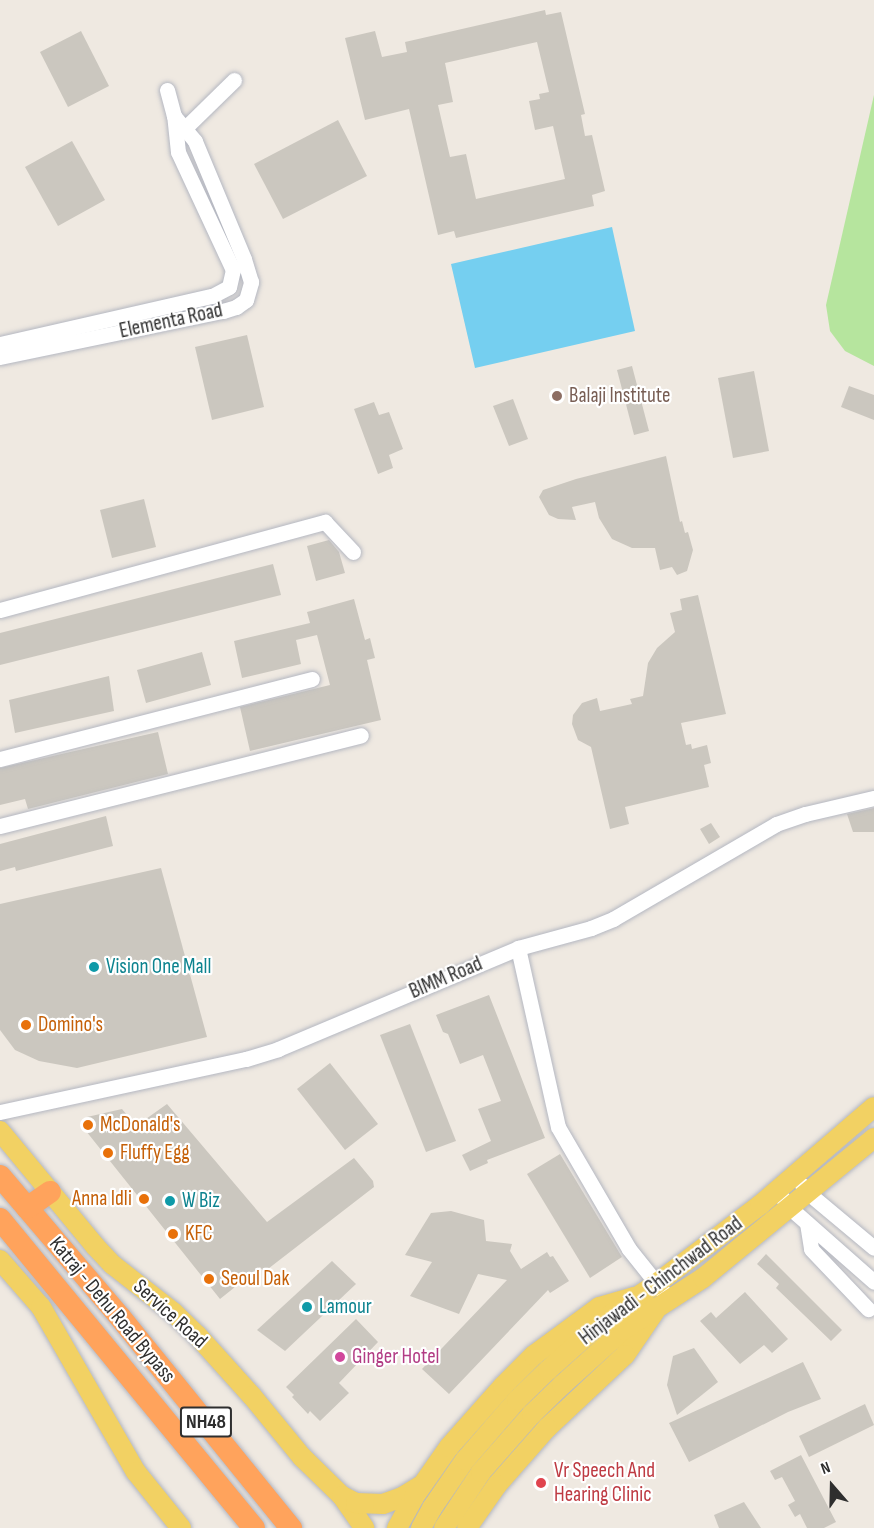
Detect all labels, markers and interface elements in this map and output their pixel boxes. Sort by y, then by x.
street label: Elementa Road [117,298,225,344]
place label: Balaji Institute [569,383,670,409]
marker: Balaji Institute [550,389,564,403]
street label: BIMM Road [406,951,486,1005]
place label: Vision One Mall [106,954,211,980]
marker: Vision One Mall [87,960,101,974]
place label: Domino's [38,1012,103,1038]
marker: Domino's [19,1018,33,1032]
place label: McDonald's [100,1112,180,1138]
marker: McDonald's [81,1118,95,1132]
place label: Fluffy Egg [120,1140,190,1166]
marker: Fluffy Egg [101,1146,115,1160]
place label: Anna Idli [72,1186,132,1212]
place label: W Biz [182,1188,220,1214]
marker: Anna Idli [137,1192,151,1206]
marker: W Biz [163,1194,177,1208]
street label: Hinjawadi - Chinchwad Road [574,1211,748,1351]
place label: KFC [185,1221,213,1247]
marker: KFC [166,1227,180,1241]
street label: Katraj - Dehu Road Bypass [44,1232,180,1388]
place label: Seoul Dak [221,1266,289,1292]
marker: Seoul Dak [202,1272,216,1286]
street label: Service Road [128,1274,212,1354]
place label: Lamour [319,1294,372,1320]
marker: Lamour [300,1300,314,1314]
place label: Ginger Hotel [352,1344,439,1370]
marker: Ginger Hotel [333,1350,347,1364]
road number: NH48 [179,1405,233,1439]
north arrow [802,1456,862,1516]
place label: Vr Speech And Hearing Clinic [554,1458,655,1508]
text: N [818,1458,833,1479]
marker: Vr Speech And Hearing Clinic [532,1474,550,1492]

